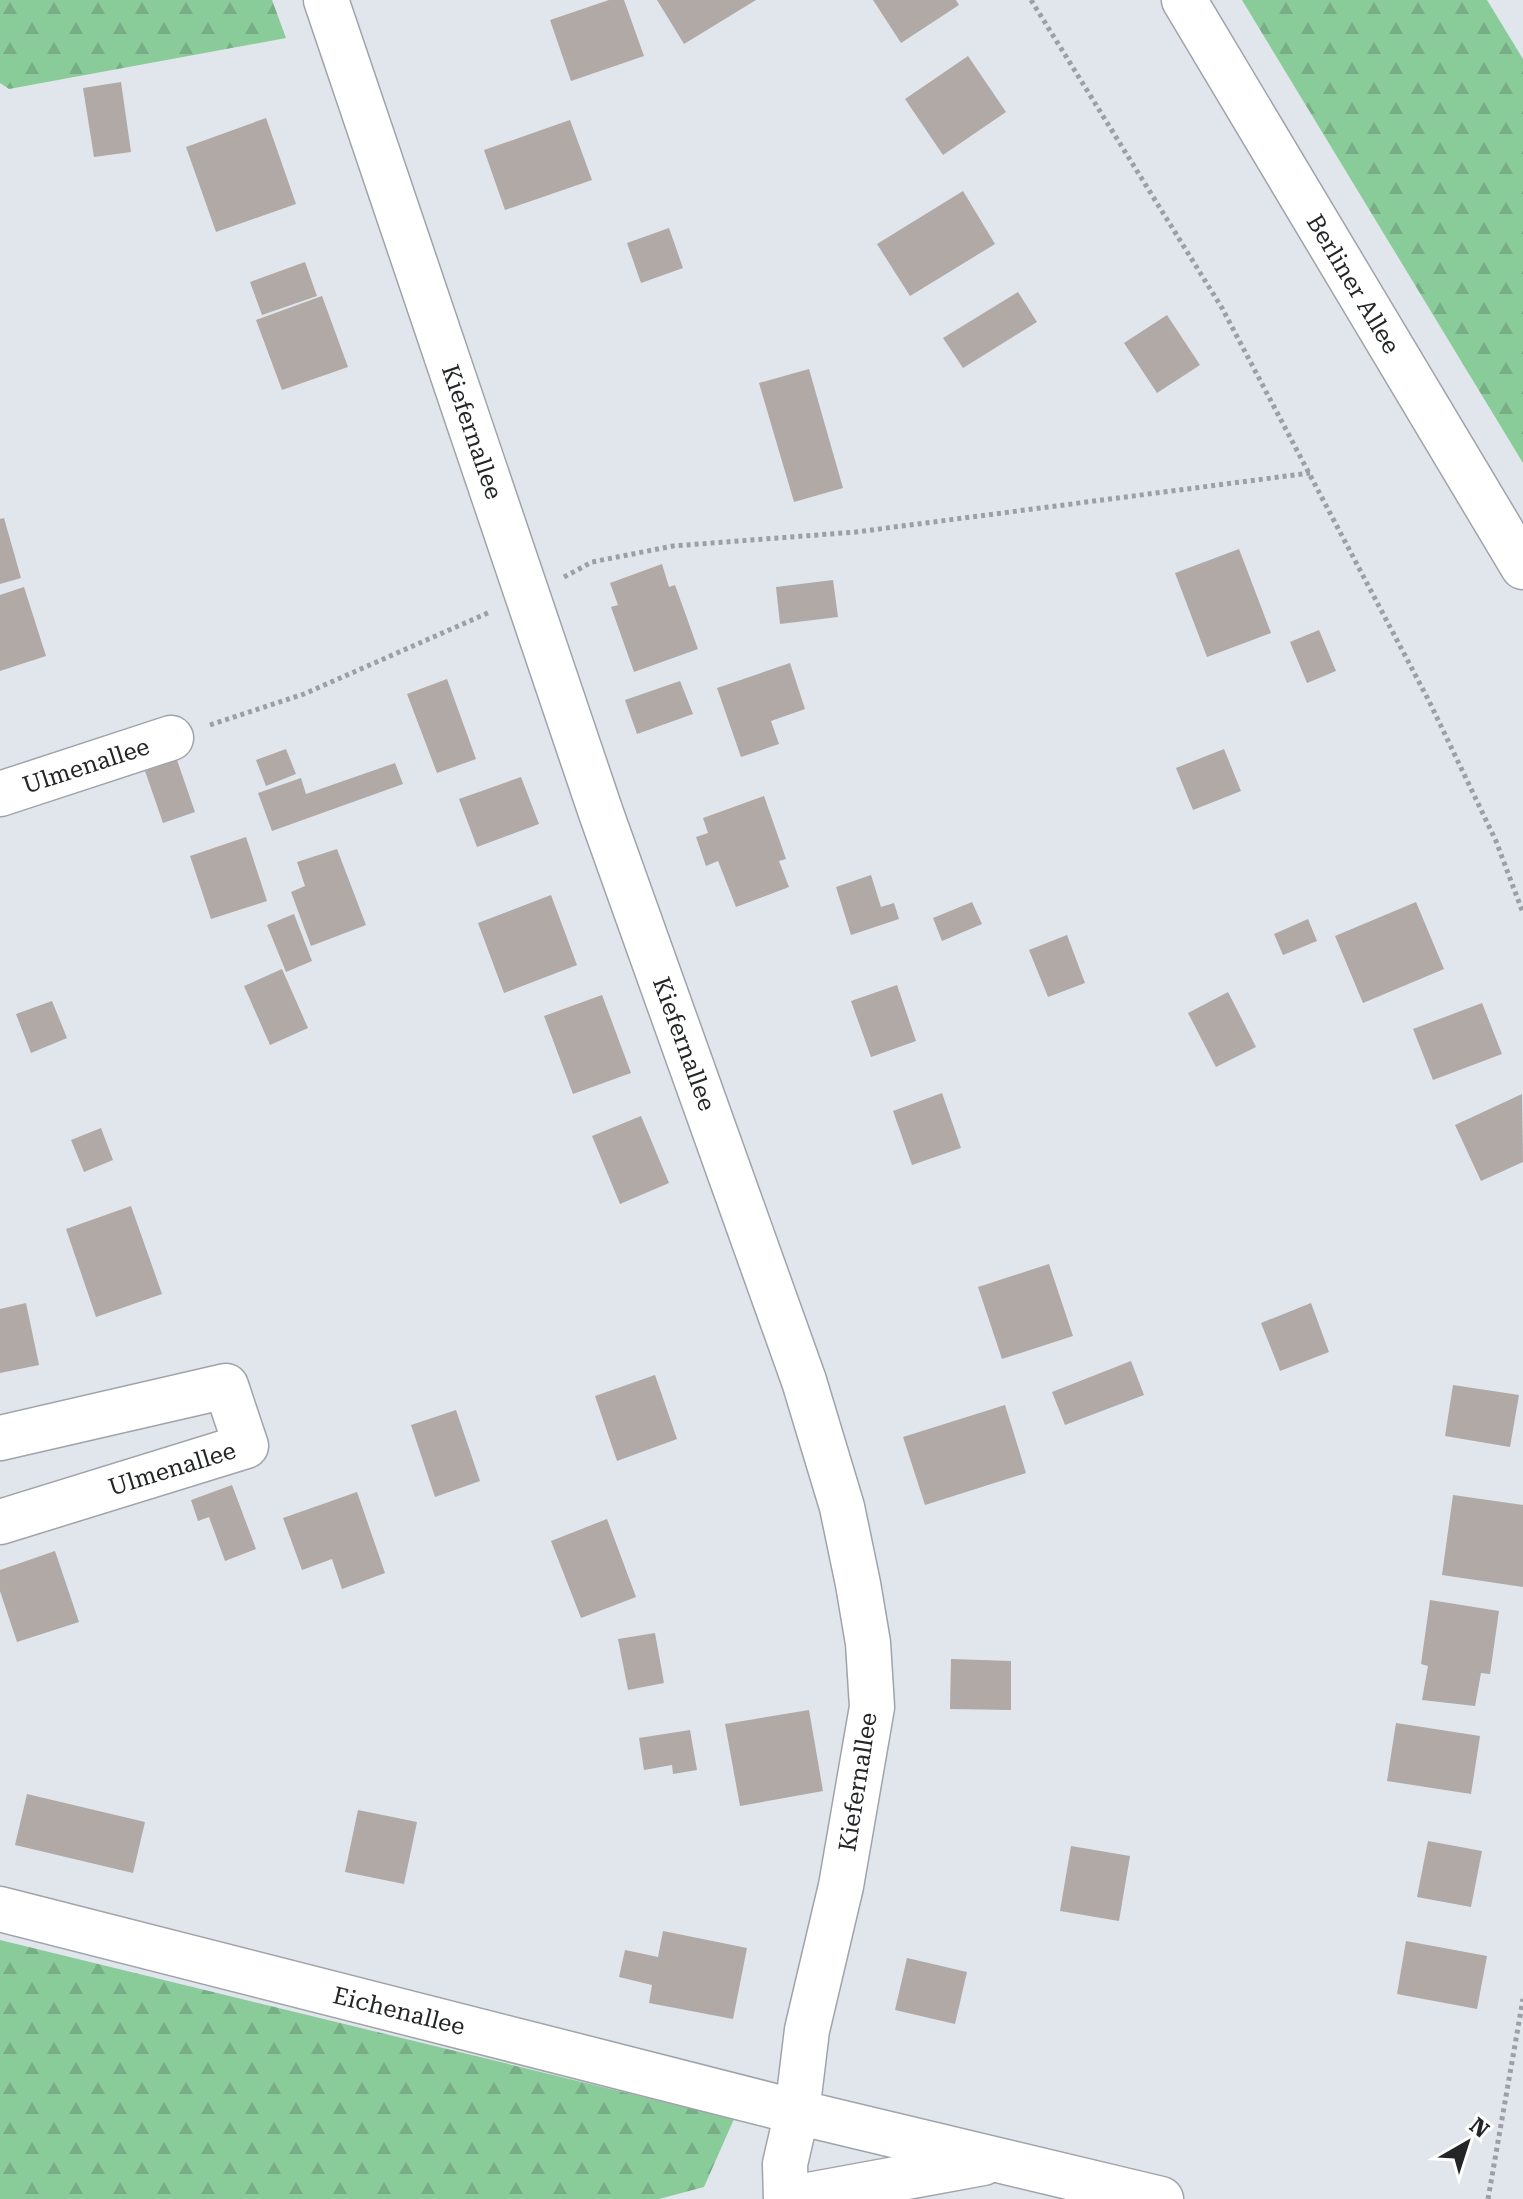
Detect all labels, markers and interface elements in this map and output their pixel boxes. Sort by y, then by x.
street label: Berliner Allee [1300,209,1406,359]
street label: Kiefernallee [436,361,508,503]
street label: Ulmenallee [19,732,153,800]
street label: Kiefernallee [647,973,721,1115]
street label: Ulmenallee [105,1436,239,1502]
street label: Kiefernallee [833,1711,883,1853]
street label: Eichenallee [330,1981,468,2041]
north arrow [1427,2103,1507,2183]
text: N [1465,2113,1494,2143]

